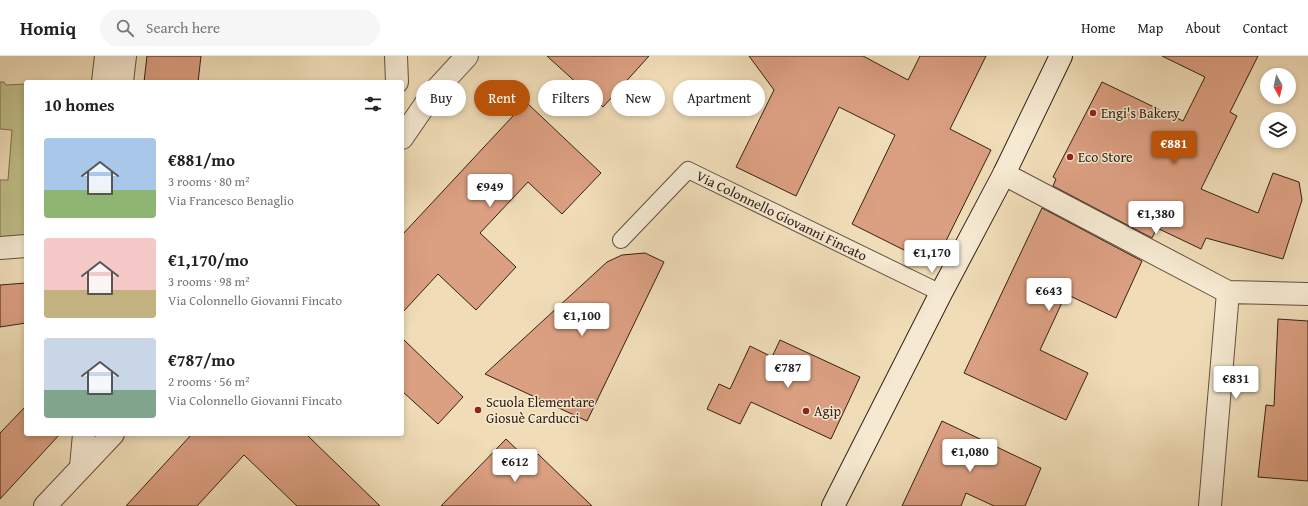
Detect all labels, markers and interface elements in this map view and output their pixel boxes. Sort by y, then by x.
search box [100,10,380,46]
text: Homiq [20,14,76,42]
icon: search [114,17,136,39]
text: Search here [146,17,220,38]
text: Home [1081,18,1116,38]
text: Map [1138,18,1163,38]
text: About [1185,18,1221,38]
text: Contact [1243,18,1288,38]
north arrow [1260,68,1296,104]
map controls [1260,68,1296,148]
chip: Buy [416,80,466,116]
chip: Rent [474,80,530,116]
chip: Filters [538,80,603,116]
chip: New [611,80,665,116]
chip: Apartment [673,80,765,116]
text: 10 homes [44,92,115,117]
icon: filters [362,93,384,115]
place label: Engi's Bakery [1101,103,1180,123]
marker: Engi's Bakery [1088,108,1098,118]
button: layers [1260,112,1296,148]
pin: €881 [1150,131,1198,165]
text: €881 [1161,134,1187,153]
text: €881/mo [168,147,235,172]
place label: Eco Store [1078,147,1133,167]
marker: Eco Store [1065,152,1075,162]
icon: home [76,154,124,202]
street label: Via Colonnello Giovanni Fincato [693,165,871,266]
text: 3 rooms · 80 m² [168,172,250,191]
pin: €949 [466,174,514,208]
text: €949 [477,177,503,196]
text: Via Francesco Benaglio [168,191,294,210]
pin: €1,380 [1123,201,1189,235]
text: €1,380 [1137,204,1175,223]
pin: €1,170 [899,240,965,274]
text: €1,170 [913,243,951,262]
text: €1,170/mo [168,247,249,272]
icon: home [76,254,124,302]
text: 3 rooms · 98 m² [168,272,250,291]
pin: €643 [1025,278,1073,312]
text: €643 [1036,281,1062,300]
text: Via Colonnello Giovanni Fincato [168,291,342,310]
pin: €1,100 [549,303,615,337]
text: €1,100 [563,306,601,325]
text: €787/mo [168,347,235,372]
icon: home [76,354,124,402]
pin: €787 [764,355,812,389]
text: €787 [775,358,801,377]
pin: €831 [1212,366,1260,400]
text: €831 [1223,369,1249,388]
text: 2 rooms · 56 m² [168,372,250,391]
text: Via Colonnello Giovanni Fincato [168,391,342,410]
place label: Scuola Elementare Giosuè Carducci [486,392,595,428]
place label: Agip [814,401,841,421]
marker: Scuola Elementare Giosuè Carducci [473,405,483,415]
marker: Agip [801,406,811,416]
pin: €1,080 [937,439,1003,473]
text: €1,080 [951,442,989,461]
pin: €612 [491,449,539,483]
text: €612 [502,452,528,471]

